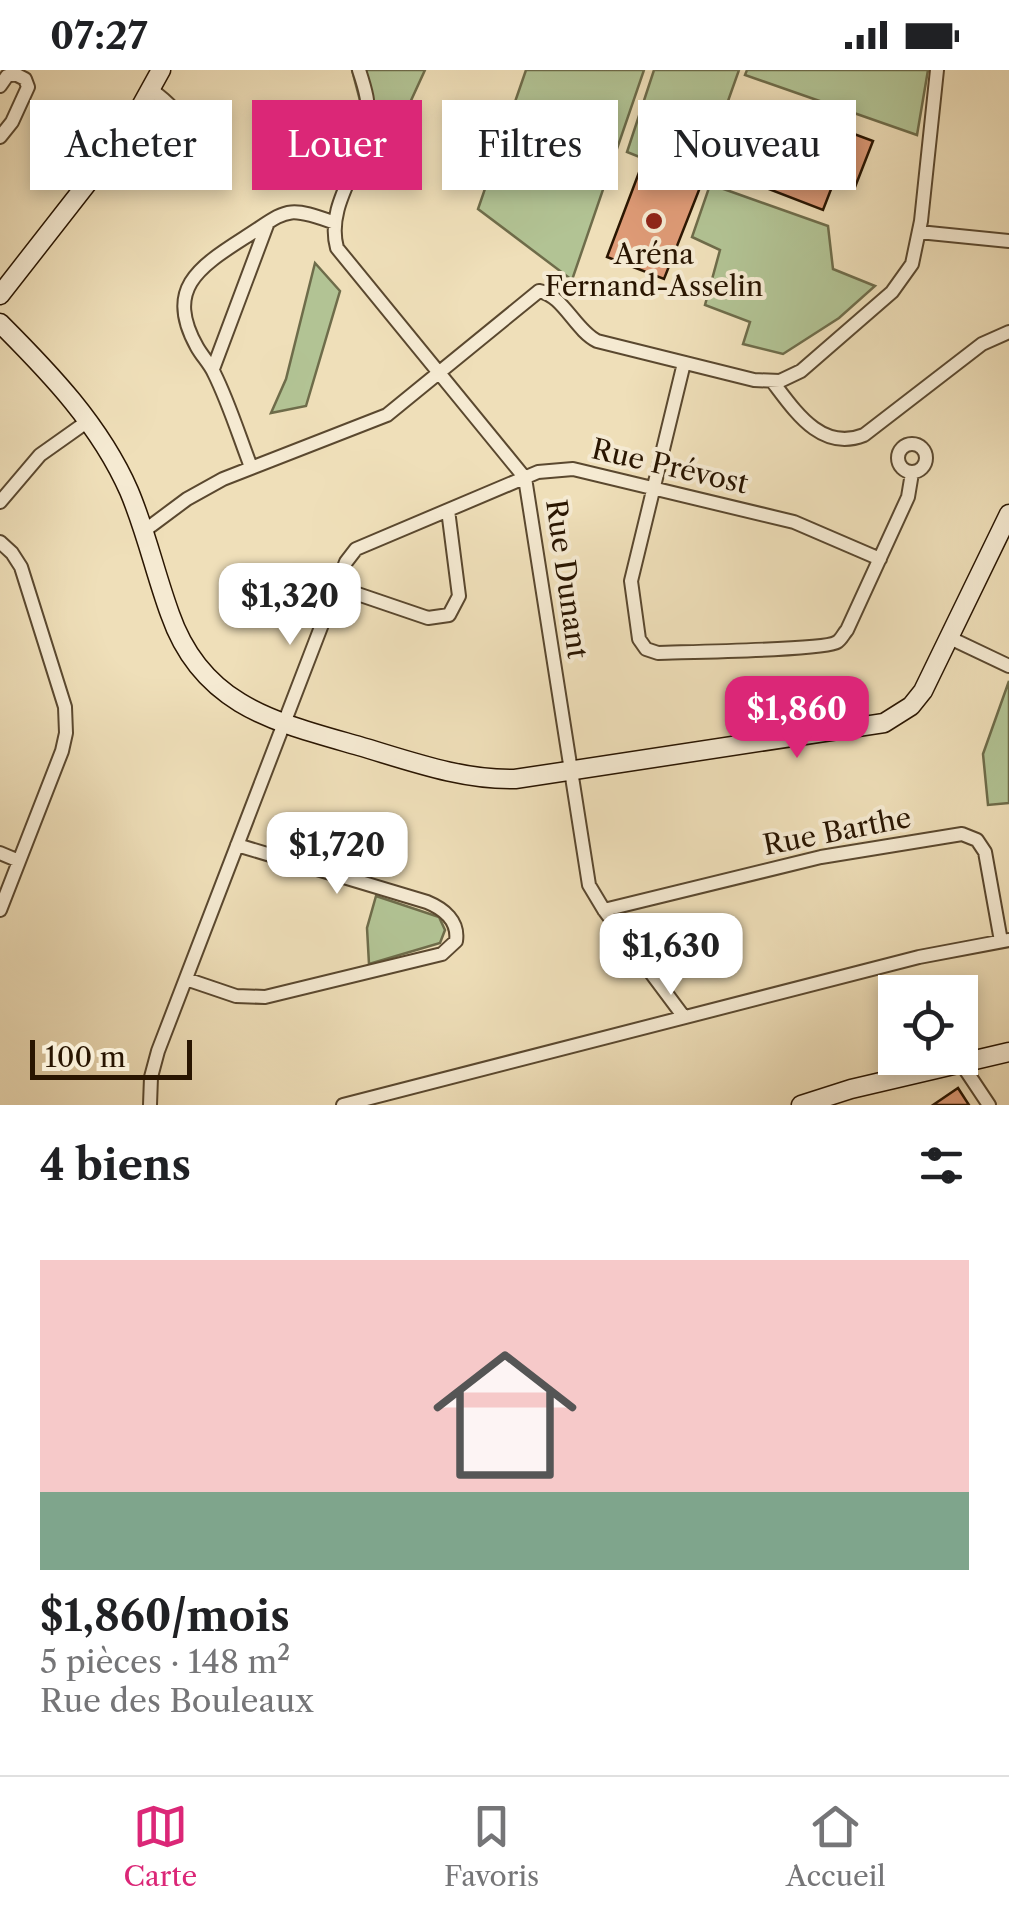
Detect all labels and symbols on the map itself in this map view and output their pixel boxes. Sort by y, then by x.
marker: Aréna Fernand-Asselin [643,210,665,232]
place label: Aréna Fernand-Asselin [545,237,763,303]
street label: Rue Prévost [589,432,752,501]
street label: Rue Dunant [539,497,595,661]
pin: $1,320 [209,563,371,648]
pin: $1,860 [716,676,878,761]
street label: Rue Barthe [760,800,914,862]
pin: $1,720 [256,812,418,897]
pin: $1,630 [590,913,752,998]
scale bar [30,1035,192,1080]

